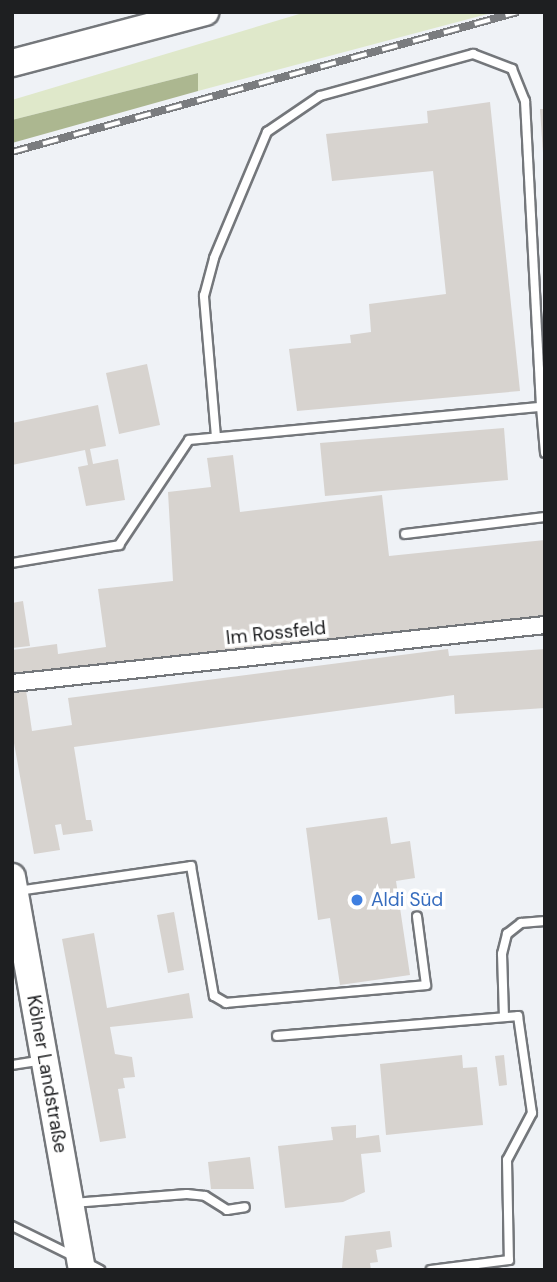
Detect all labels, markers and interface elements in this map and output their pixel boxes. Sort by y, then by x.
street label: Im Rossfeld [225,616,327,650]
place label: Aldi Süd [371,889,443,911]
marker: Aldi Süd [349,892,365,908]
street label: Kölner Landstraße [22,993,72,1155]

